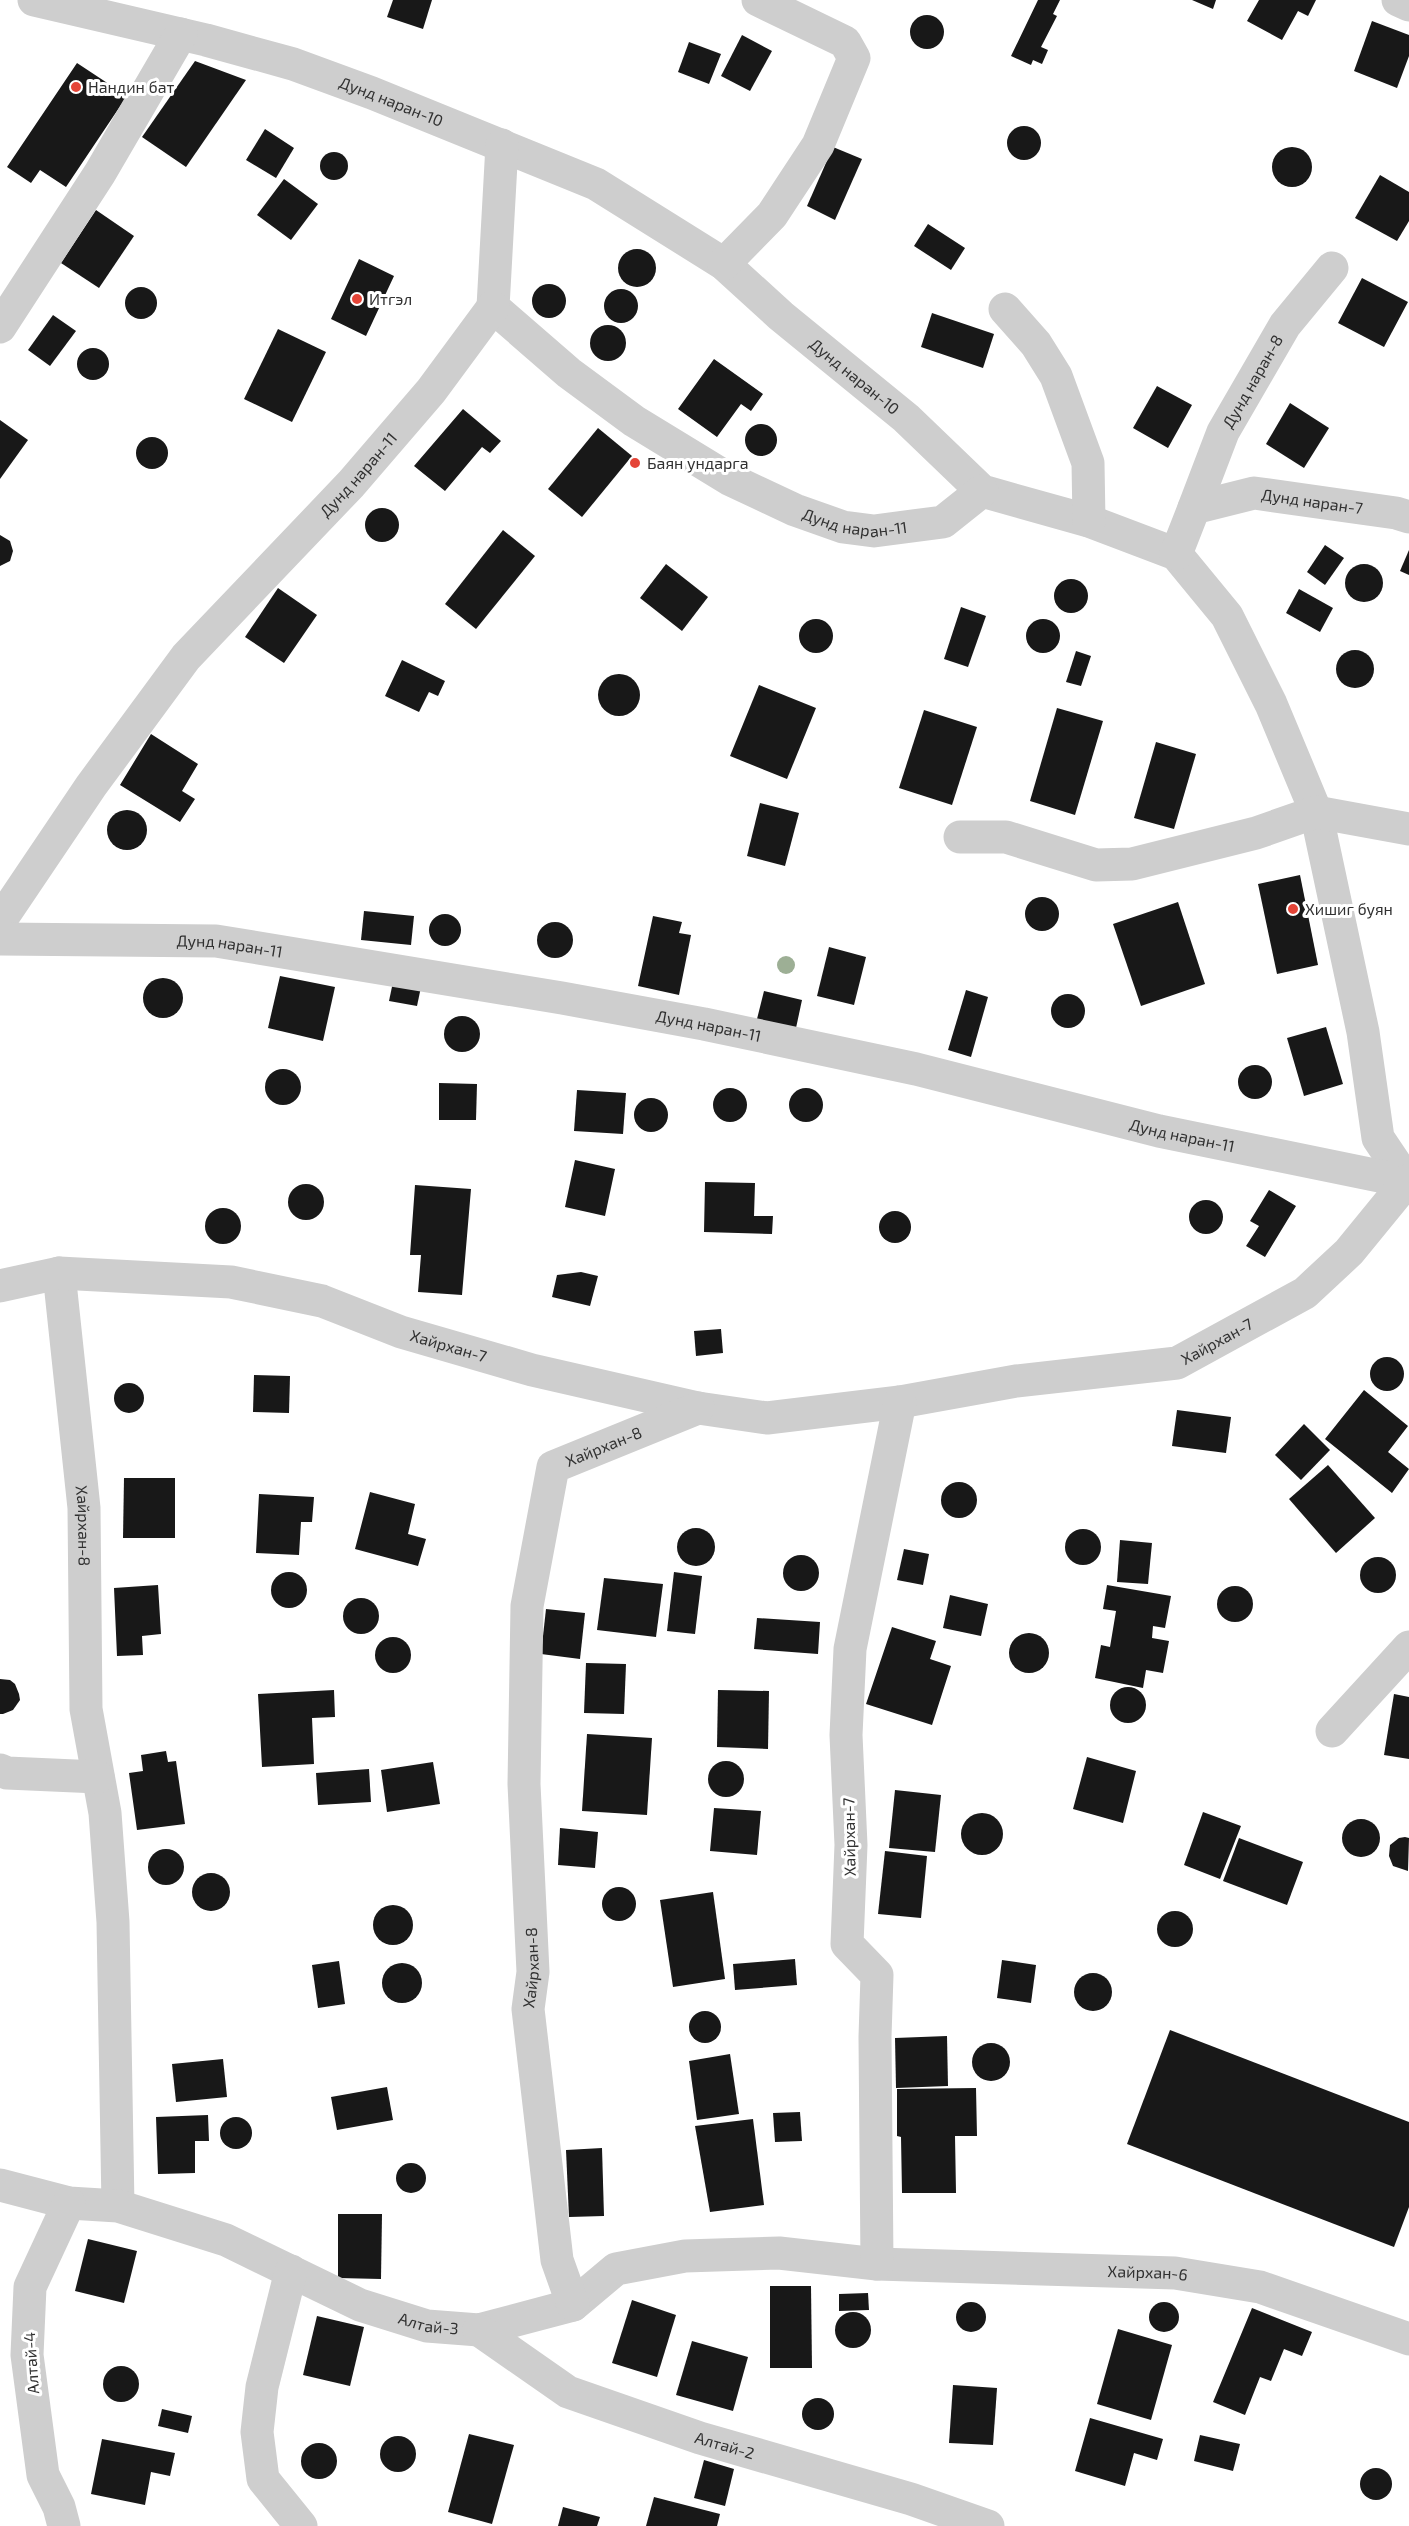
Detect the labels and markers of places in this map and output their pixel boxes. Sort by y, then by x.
place label: Нандин бат [88,77,175,96]
marker: Нандин бат [69,80,83,94]
place label: Итгэл [369,289,412,308]
marker: Итгэл [350,292,364,306]
place label: Баян ундарга [647,453,749,473]
marker: Баян ундарга [628,456,642,470]
place label: Хишиг буян [1305,899,1393,919]
marker: Хишиг буян [1286,902,1300,916]

